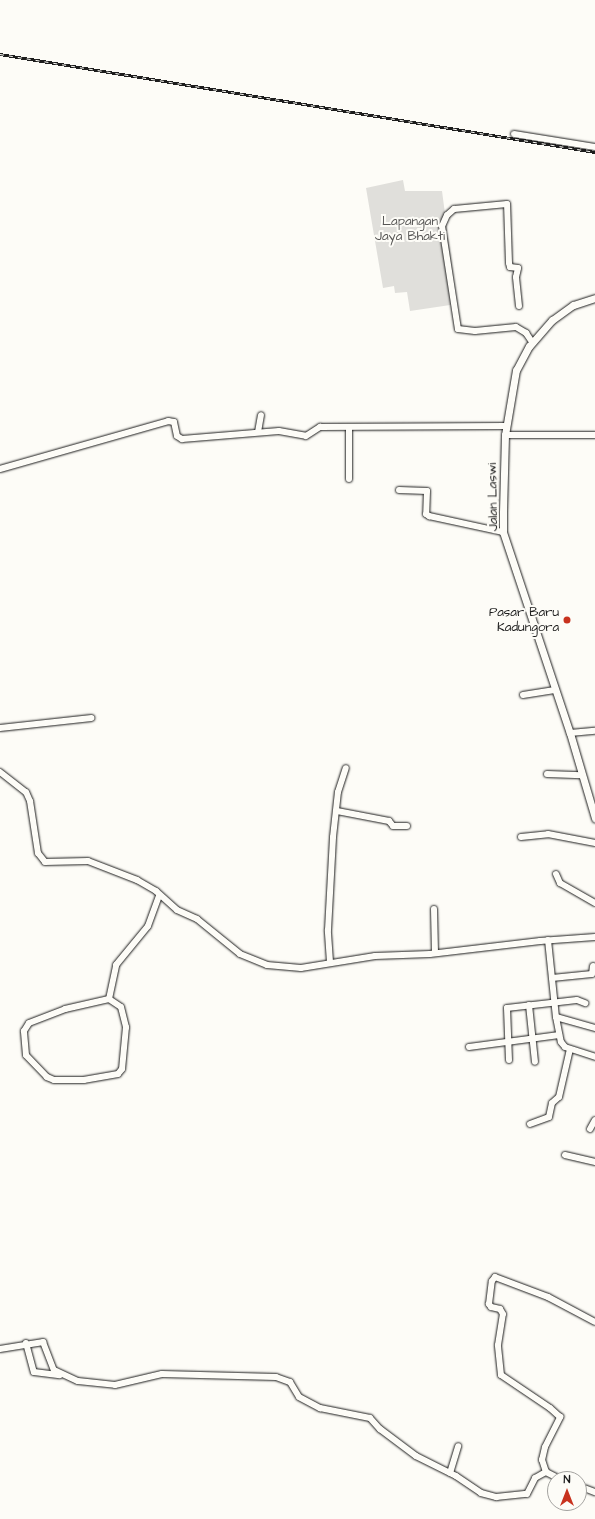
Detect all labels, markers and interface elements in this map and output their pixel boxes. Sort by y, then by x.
park label: Lapangan Jaya Bhakti [375,214,445,245]
street label: Jalan Laswi [485,463,501,531]
place label: Pasar Baru Kadungora [489,605,559,636]
marker: Pasar Baru Kadungora [562,615,572,625]
north arrow [547,1471,587,1511]
text: N [564,1472,570,1487]

